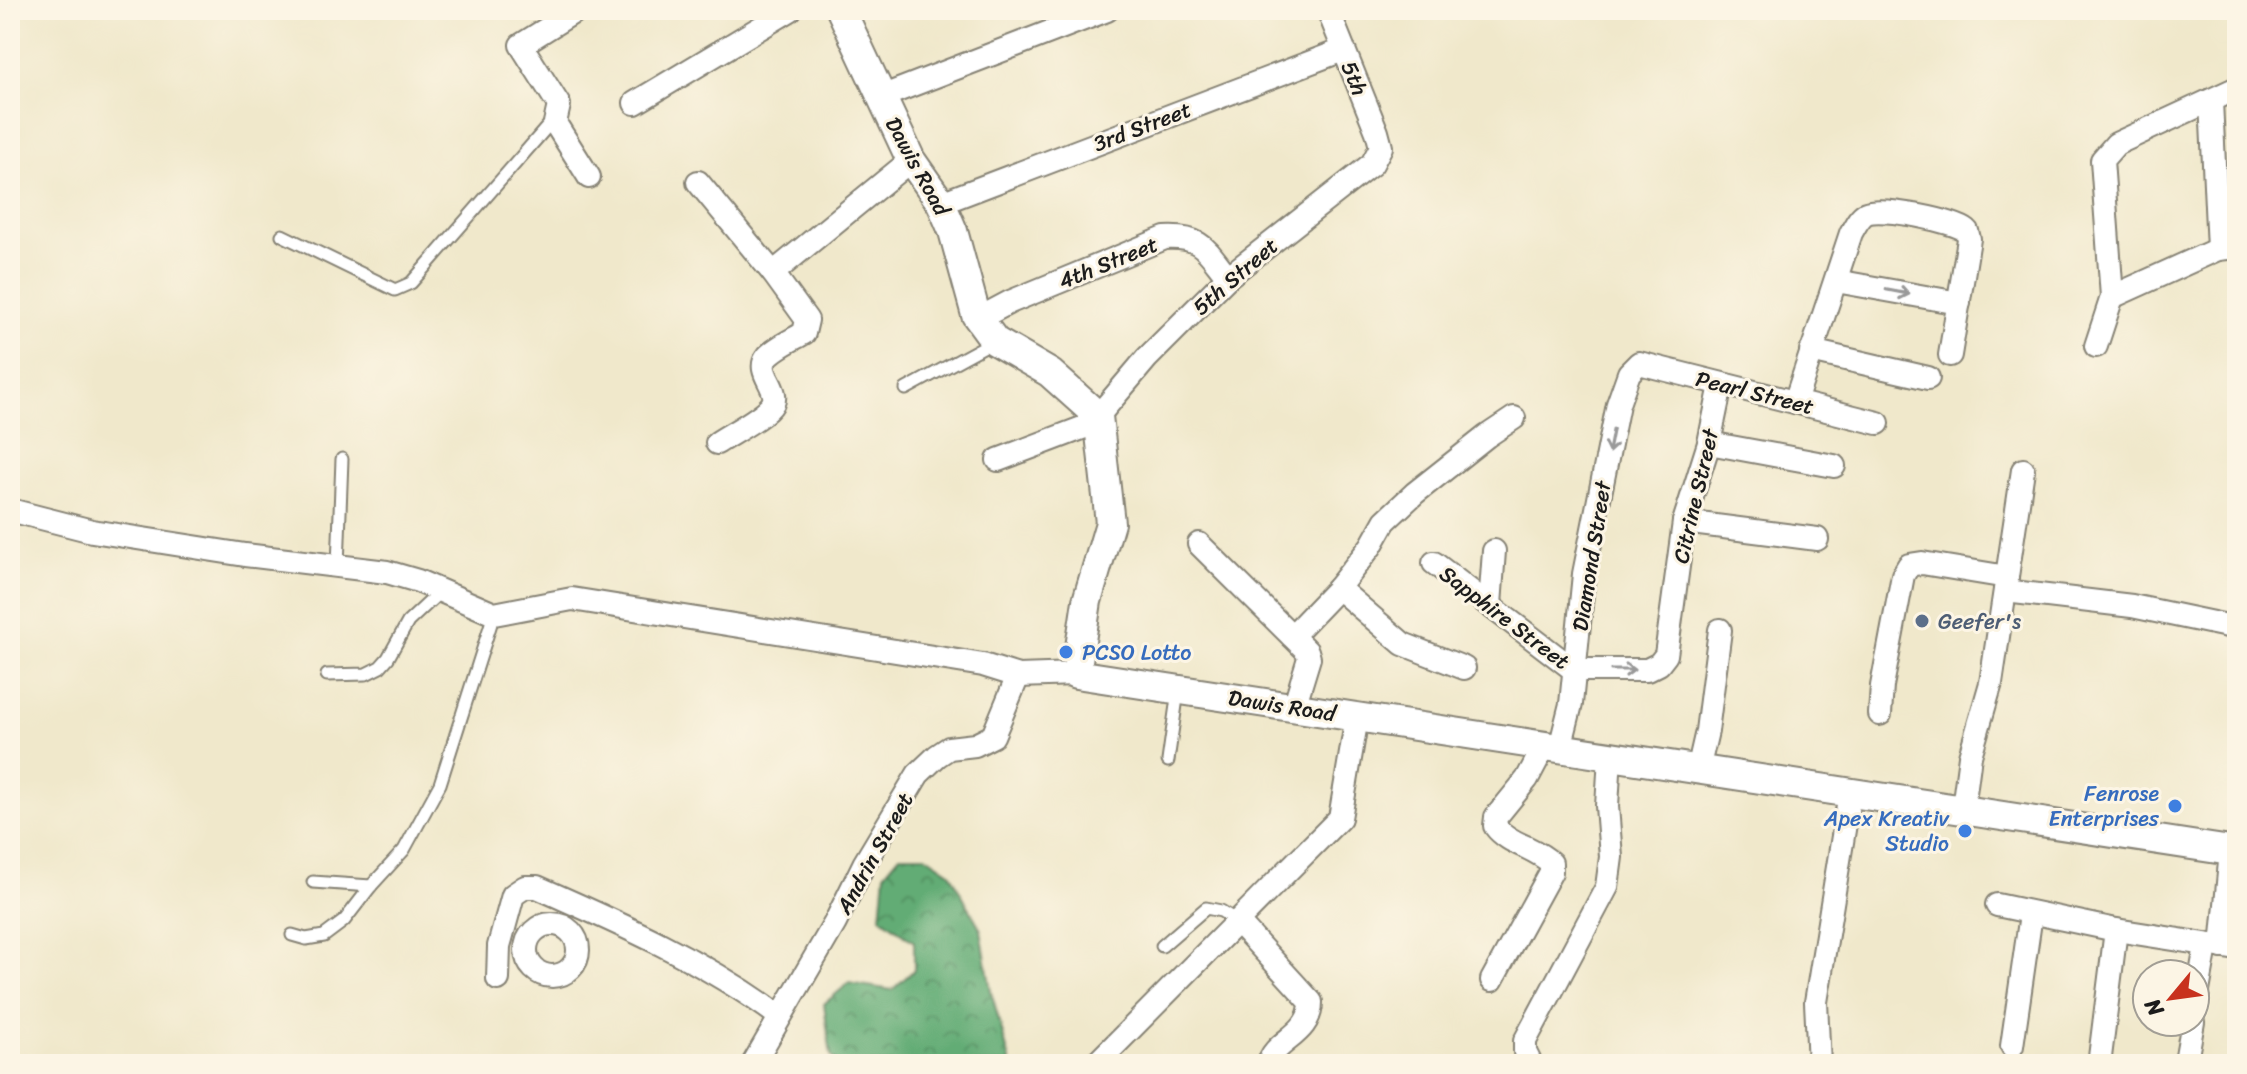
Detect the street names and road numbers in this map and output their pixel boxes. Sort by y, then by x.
street label: 5th [1330,55,1379,102]
street label: 3rd Street [1087,90,1197,163]
street label: Dawis Road [874,109,962,224]
street label: 4th Street [1052,225,1164,300]
street label: 5th Street [1183,227,1288,325]
street label: Pearl Street [1692,359,1818,426]
street label: Citrine Street [1661,424,1730,567]
street label: Diamond Street [1560,477,1623,634]
street label: Sapphire Street [1431,555,1579,680]
street label: Dawis Road [1225,678,1340,733]
street label: Andrin Street [824,785,924,922]

